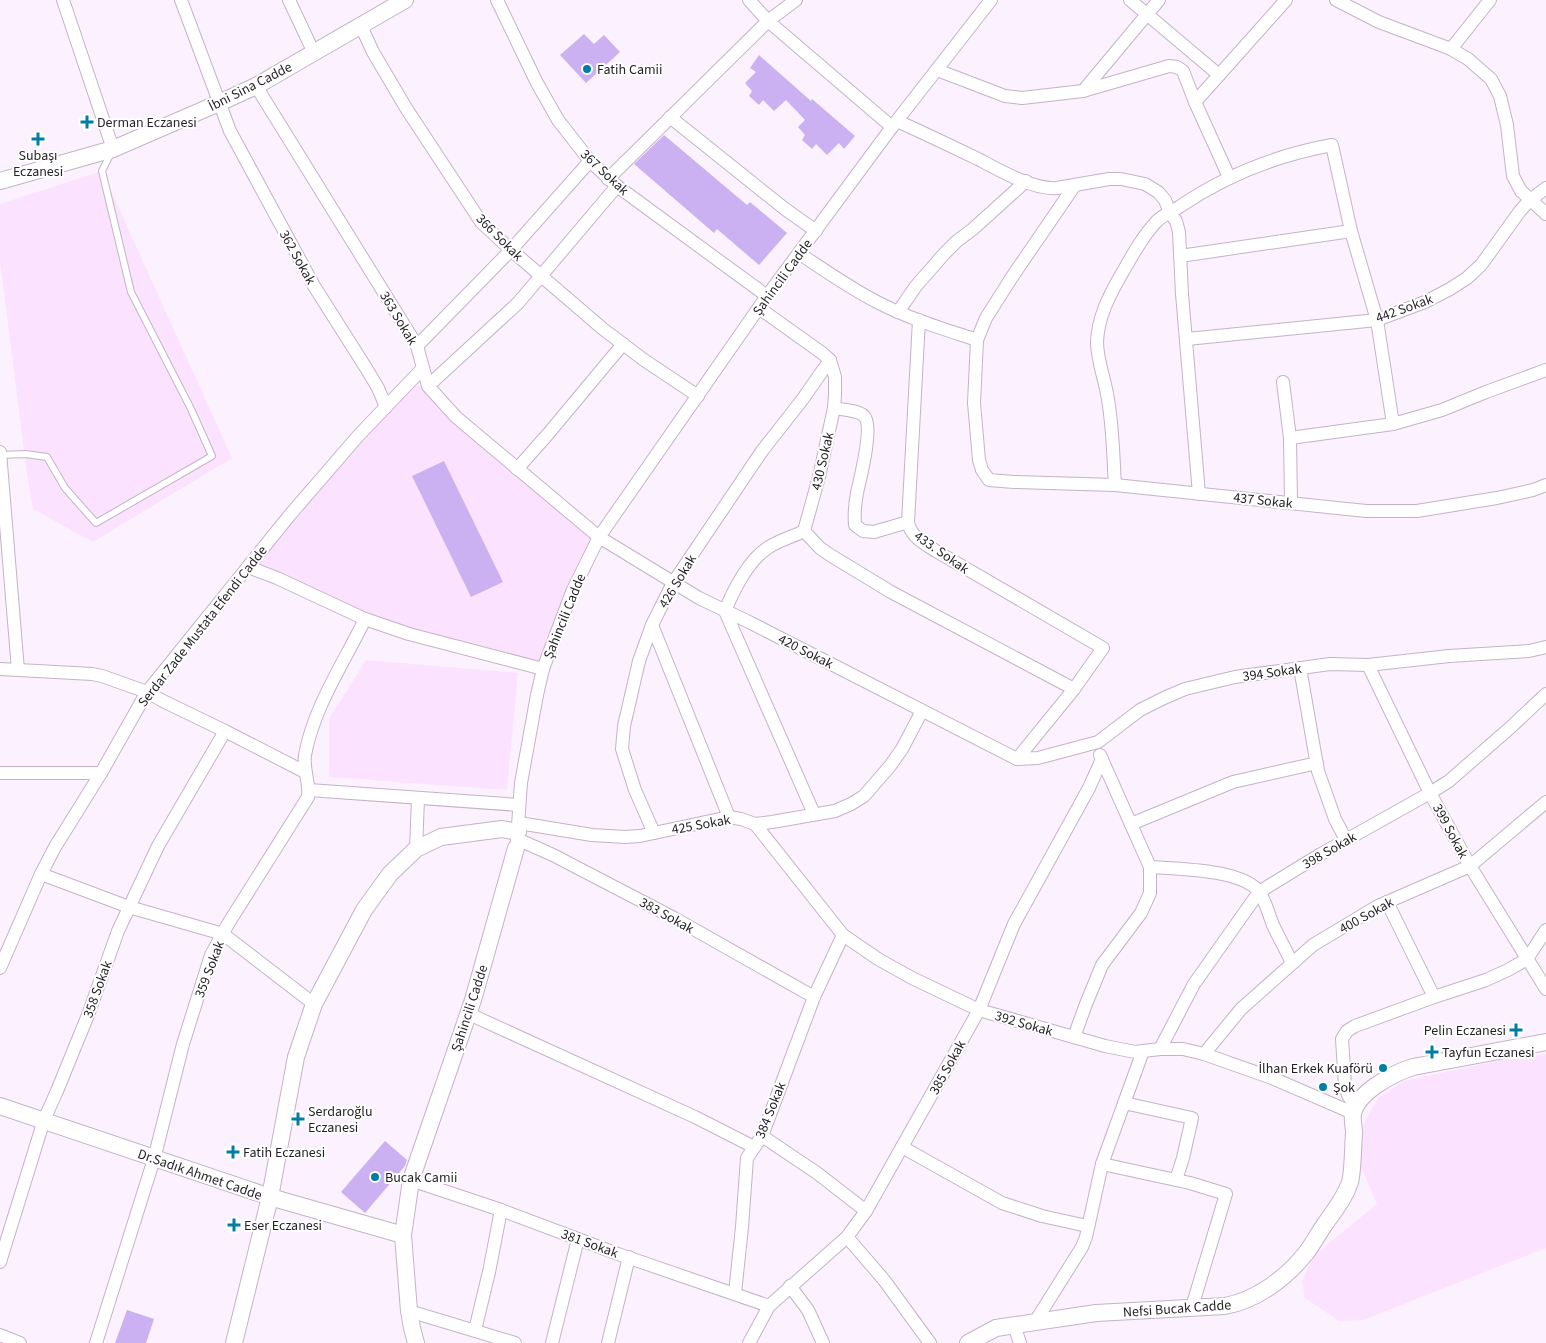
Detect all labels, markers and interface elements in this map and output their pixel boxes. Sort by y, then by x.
street label: İbni Sina Cadde [205,57,296,117]
place label: Fatih Camii [597,60,662,80]
marker: Fatih Camii [581,63,593,75]
place label: Derman Eczanesi [97,113,197,133]
marker: Derman Eczanesi [81,116,93,128]
marker: Subaşı Eczanesi [32,133,44,145]
street label: 367 Sokak [576,145,633,200]
place label: Subaşı Eczanesi [13,146,63,182]
street label: 366 Sokak [471,210,527,266]
street label: 362 Sokak [274,227,320,288]
street label: Şahincili Cadde [748,235,818,320]
street label: 363 Sokak [374,288,422,349]
street label: 442 Sokak [1373,289,1436,329]
street label: 430 Sokak [807,430,839,492]
street label: 437 Sokak [1232,488,1294,514]
street label: 433. Sokak [910,527,973,579]
street label: Serdar Zade Mustata Efendi Cadde [133,542,272,712]
street label: 426 Sokak [654,551,702,612]
street label: Şahincili Cadde [539,571,591,662]
street label: 420 Sokak [774,629,837,674]
street label: 394 Sokak [1241,659,1303,687]
street label: 399 Sokak [1427,801,1473,862]
street label: 425 Sokak [670,810,732,840]
street label: 398 Sokak [1299,827,1360,874]
street label: 383 Sokak [636,893,697,939]
street label: 400 Sokak [1336,893,1397,939]
street label: 359 Sokak [190,938,230,1001]
street label: 358 Sokak [78,958,118,1021]
street label: Şahincili Cadde [446,962,493,1054]
street label: 392 Sokak [992,1006,1055,1042]
place label: Pelin Eczanesi [1424,1021,1506,1041]
marker: Pelin Eczanesi [1510,1024,1522,1036]
street label: 385 Sokak [925,1037,971,1098]
place label: Tayfun Eczanesi [1442,1043,1534,1063]
marker: Tayfun Eczanesi [1426,1046,1438,1058]
place label: İlhan Erkek Kuaförü [1258,1059,1373,1079]
marker: İlhan Erkek Kuaförü [1377,1062,1389,1074]
place label: Şok [1333,1078,1355,1098]
street label: 384 Sokak [751,1079,791,1142]
marker: Şok [1317,1081,1329,1093]
place label: Serdaroğlu Eczanesi [308,1102,373,1138]
marker: Serdaroğlu Eczanesi [292,1113,304,1125]
place label: Fatih Eczanesi [243,1143,325,1163]
street label: Dr.Sadık Ahmet Cadde [135,1144,265,1206]
marker: Fatih Eczanesi [227,1146,239,1158]
place label: Bucak Camii [385,1168,457,1188]
marker: Bucak Camii [369,1171,381,1183]
place label: Eser Eczanesi [244,1216,322,1236]
marker: Eser Eczanesi [228,1219,240,1231]
street label: 381 Sokak [558,1224,621,1264]
street label: Nefsi Bucak Cadde [1122,1295,1232,1323]

